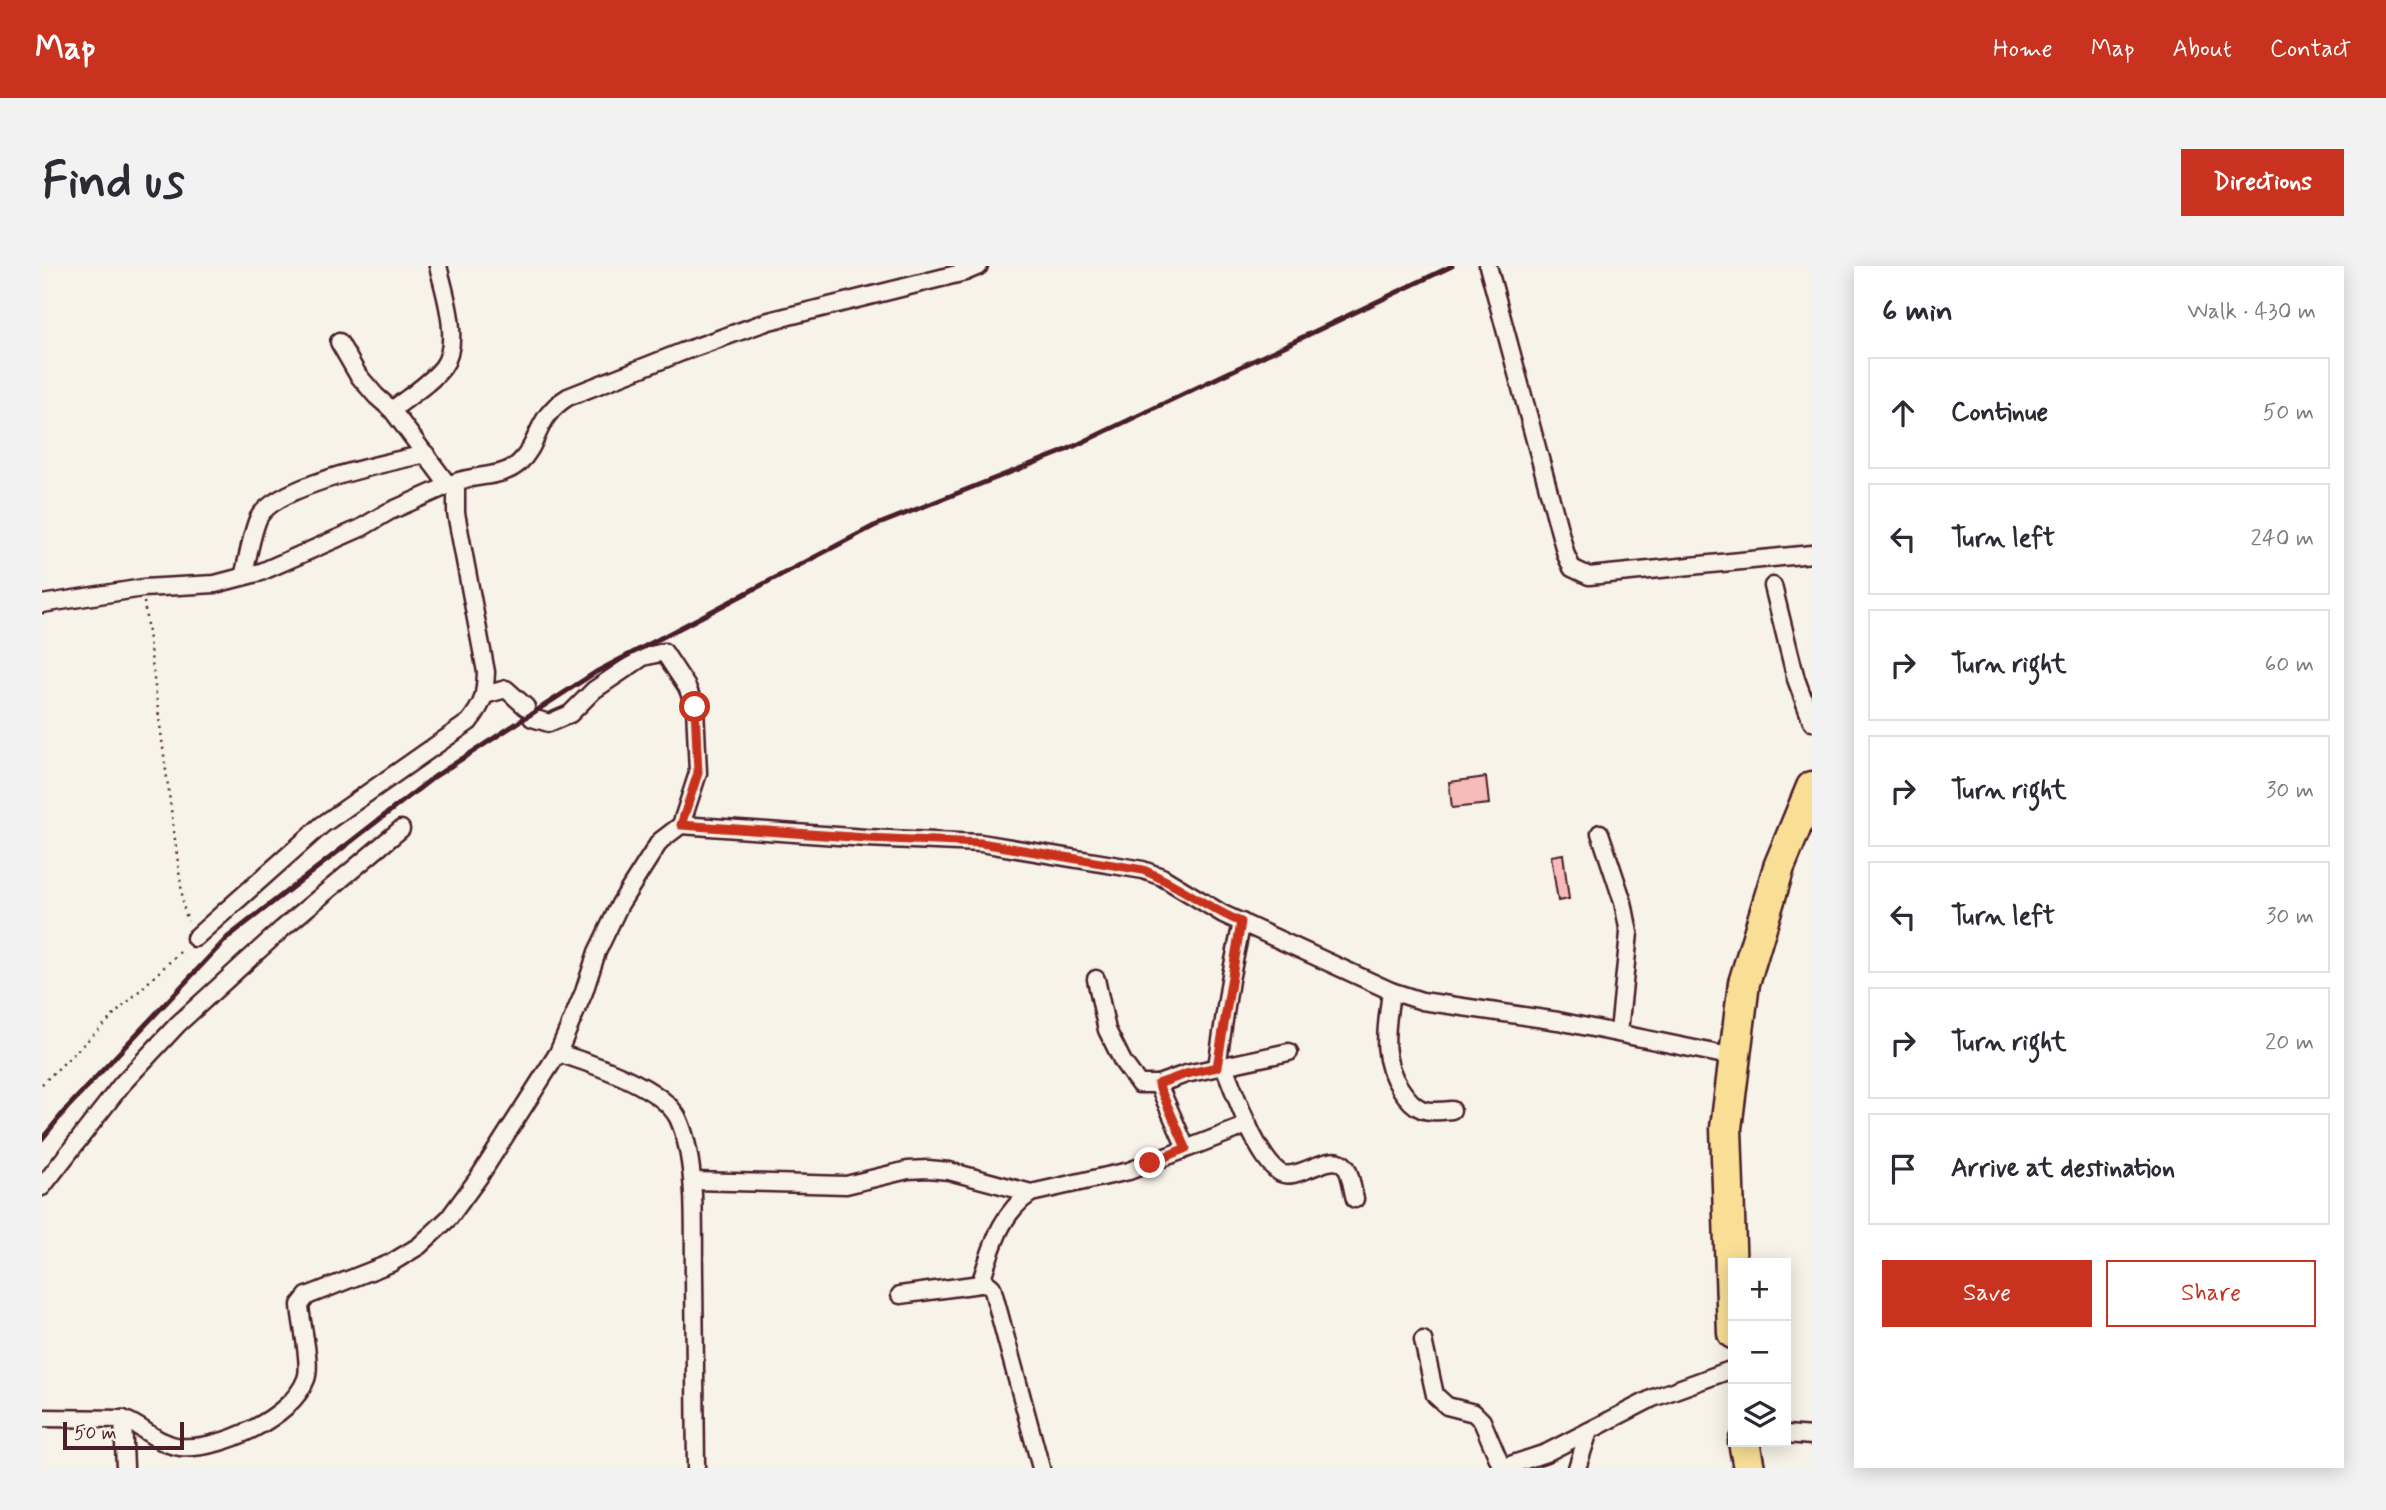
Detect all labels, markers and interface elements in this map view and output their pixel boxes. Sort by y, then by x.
text: Map [35,27,95,71]
text: Home [1993,34,2053,65]
text: Map [2091,34,2135,65]
text: About [2173,34,2232,65]
text: Contact [2270,34,2351,65]
button: Directions [2181,149,2344,216]
text: Find us [42,150,185,215]
text: 6 min [1882,292,1953,331]
text: Walk · 430 m [2187,297,2316,327]
icon: ahead [1884,394,1922,432]
text: Continue [1951,396,2048,430]
text: 50 m [2263,398,2314,428]
icon: left [1884,520,1922,558]
text: Turn left [1951,522,2055,556]
text: 240 m [2250,524,2314,554]
icon: right [1884,646,1922,684]
text: Turn right [1951,648,2067,682]
text: 60 m [2265,650,2314,680]
route start [679,691,710,722]
icon: right [1884,772,1922,810]
text: Turn right [1951,774,2067,808]
text: 30 m [2266,776,2314,806]
icon: left [1884,898,1922,936]
text: Turn left [1951,900,2055,934]
text: 30 m [2266,902,2314,932]
icon: right [1884,1024,1922,1062]
text: Turn right [1951,1026,2067,1060]
text: 20 m [2265,1028,2314,1058]
route end [1134,1147,1165,1178]
icon: arrive [1884,1150,1922,1188]
text: Arrive at destination [1951,1152,2175,1186]
map controls [1728,1258,1791,1447]
button: + [1728,1258,1791,1321]
button: Save [1882,1260,2092,1327]
button: Share [2106,1260,2316,1327]
button: − [1728,1321,1791,1384]
button: layers [1728,1384,1791,1447]
scale bar [63,1419,184,1451]
text: 50 m [74,1421,117,1446]

